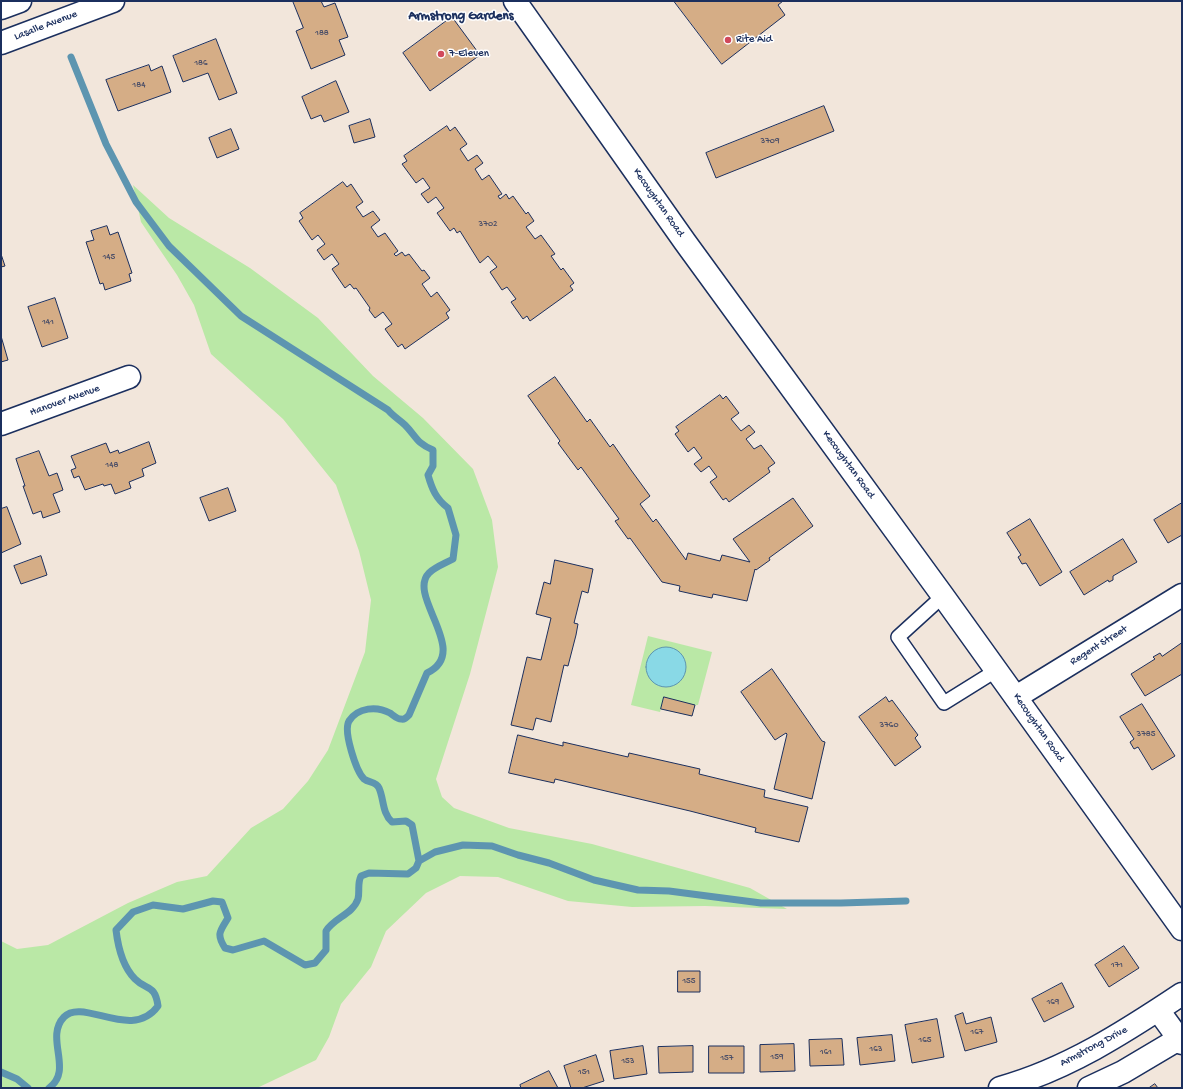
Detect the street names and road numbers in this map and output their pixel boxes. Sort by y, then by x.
street label: Lasalle Avenue [13,8,79,44]
street label: Kecoughtan Road [629,166,687,240]
street label: Hanover Avenue [28,382,102,420]
street label: Kecoughtan Road [819,428,877,502]
street label: Regent Street [1068,623,1130,669]
street label: Kecoughtan Road [1009,691,1067,765]
street label: Armstrong Drive [1058,1024,1130,1070]

